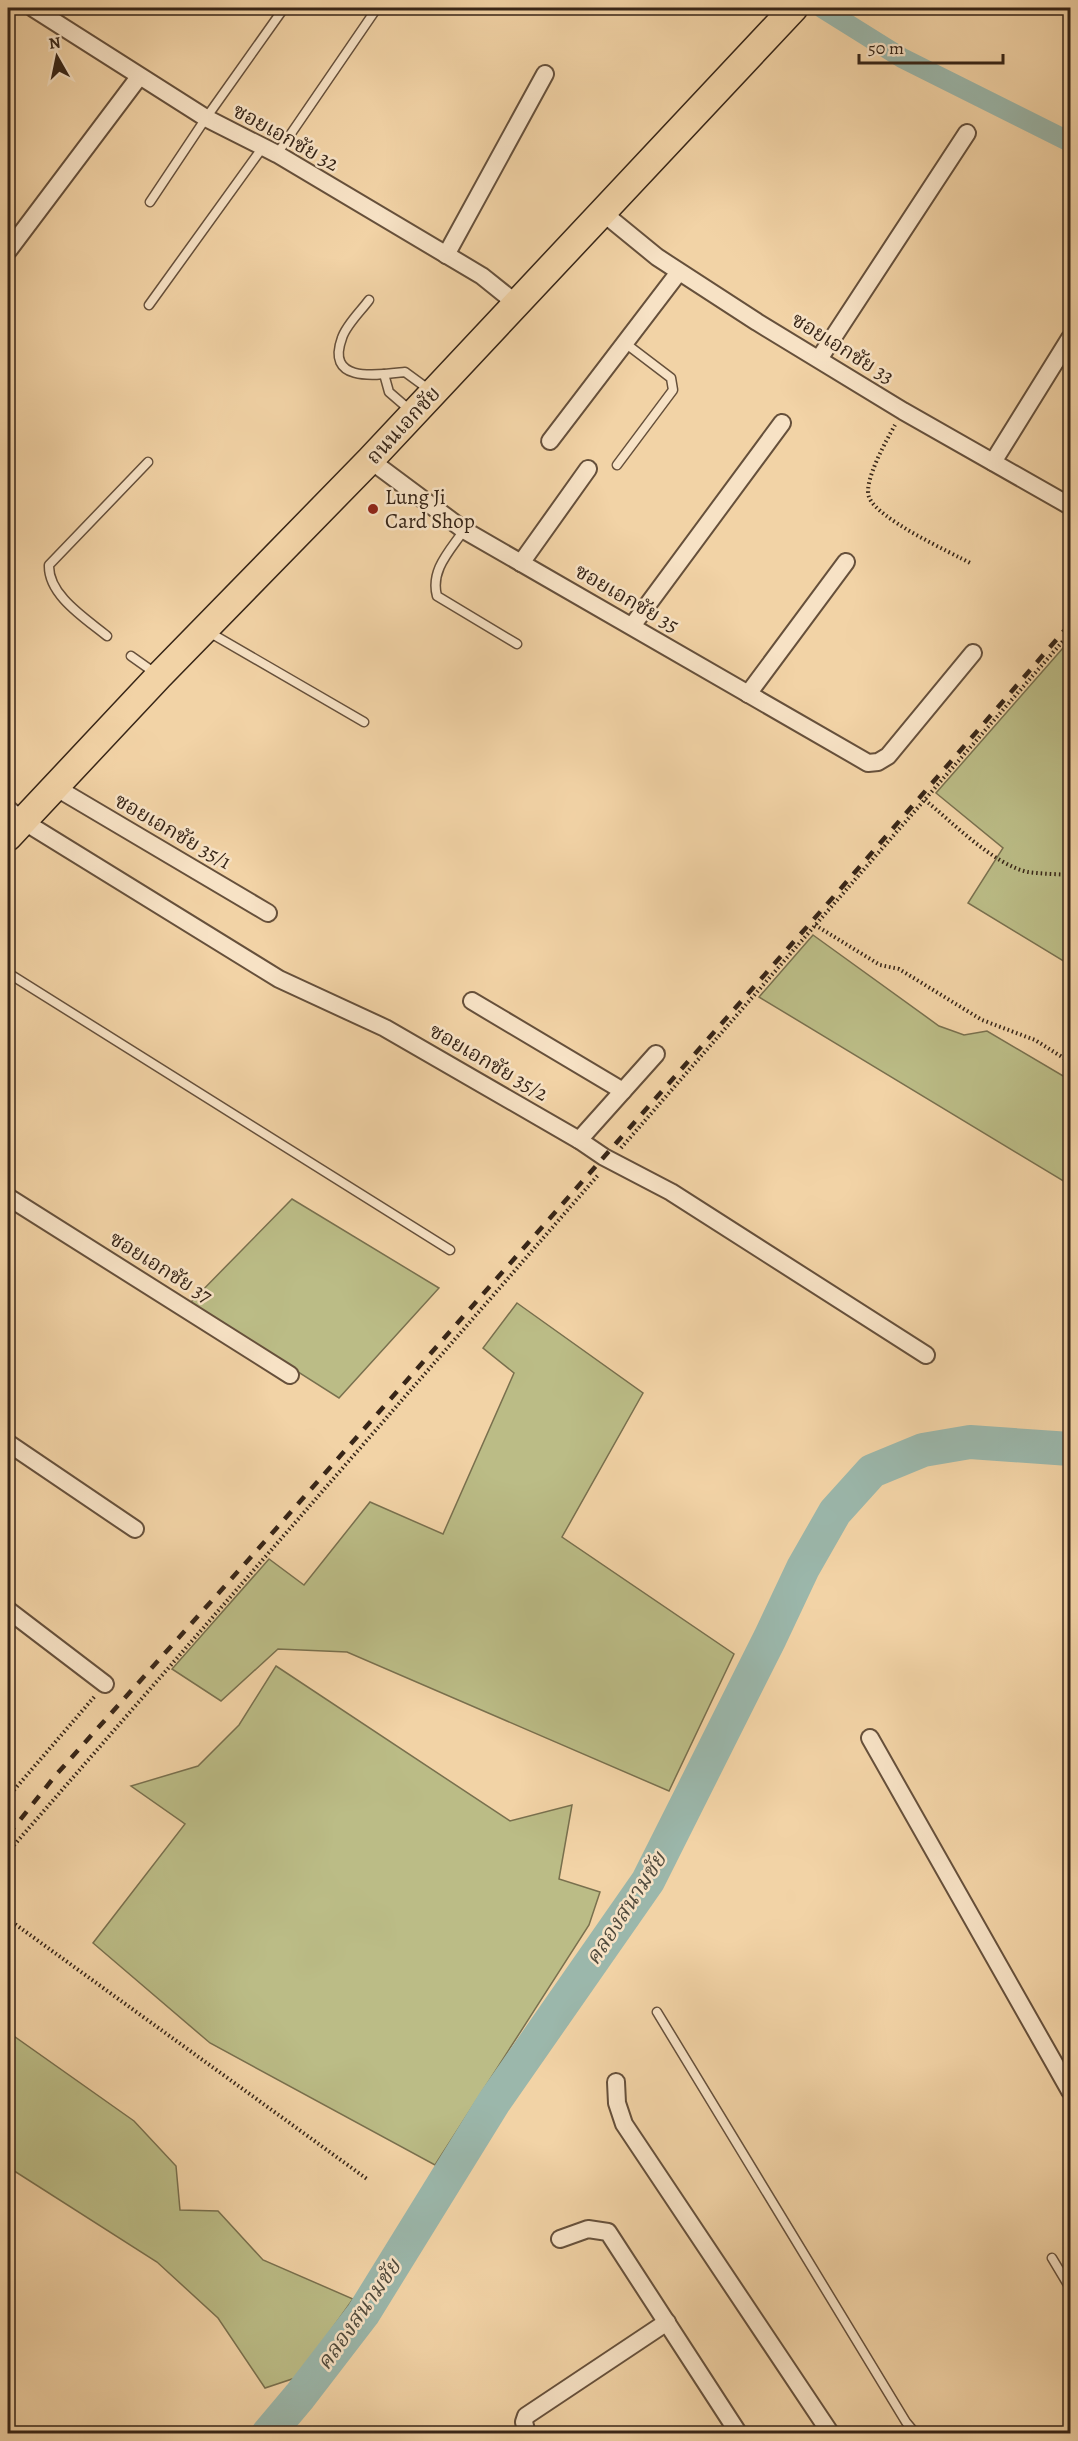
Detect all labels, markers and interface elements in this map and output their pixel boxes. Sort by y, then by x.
north arrow [27,27,87,87]
scale bar [859,27,1003,65]
text: N [47,31,63,55]
text: 50 m [868,36,904,60]
street label: ซอยเอกชัย 32 [228,96,344,178]
street label: ซอยเอกชัย 33 [786,305,900,391]
street label: ถนนเอกชัย [360,380,446,470]
place label: Lung Ji Card Shop [385,483,475,535]
marker: Lung Ji Card Shop [366,502,380,516]
street label: ซอยเอกชัย 35 [570,557,684,639]
street label: ซอยเอกชัย 35/1 [110,786,236,876]
street label: ซอยเอกชัย 35/2 [424,1017,554,1107]
street label: ซอยเอกชัย 37 [104,1224,218,1310]
water label: คลองสนามชัย [578,1845,675,1971]
water label: คลองสนามชัย [309,2252,409,2376]

